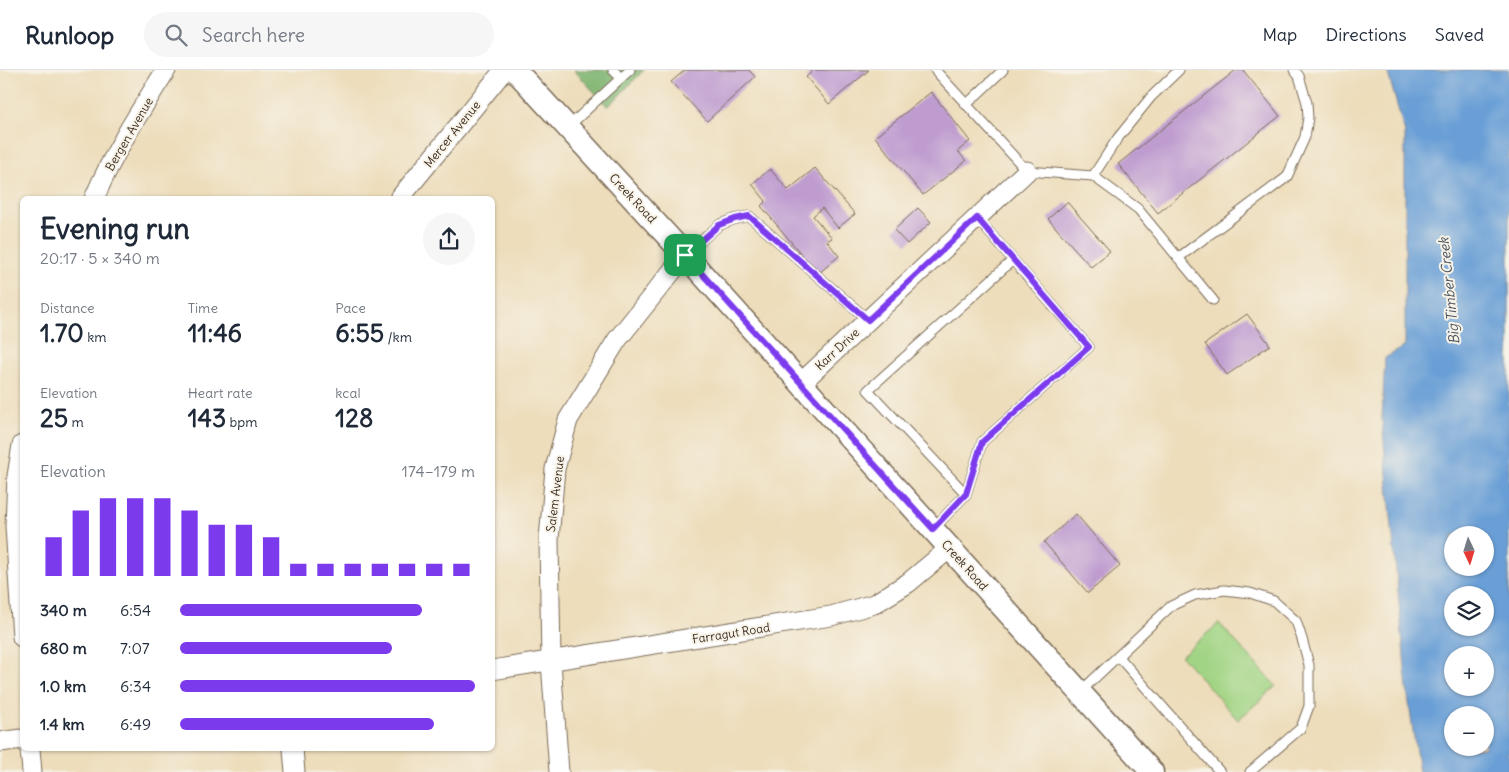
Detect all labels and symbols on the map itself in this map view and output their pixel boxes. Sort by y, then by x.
street label: Bergen Avenue [102,95,156,173]
street label: Mercer Avenue [421,98,483,170]
street label: Creek Road [606,170,660,226]
pin [664,234,706,276]
water label: Big Timber Creek [1434,236,1464,345]
street label: Karr Drive [812,325,862,373]
street label: Salem Avenue [543,455,567,533]
north arrow [1444,526,1494,576]
street label: Creek Road [939,537,991,593]
street label: Farragut Road [691,619,771,647]

